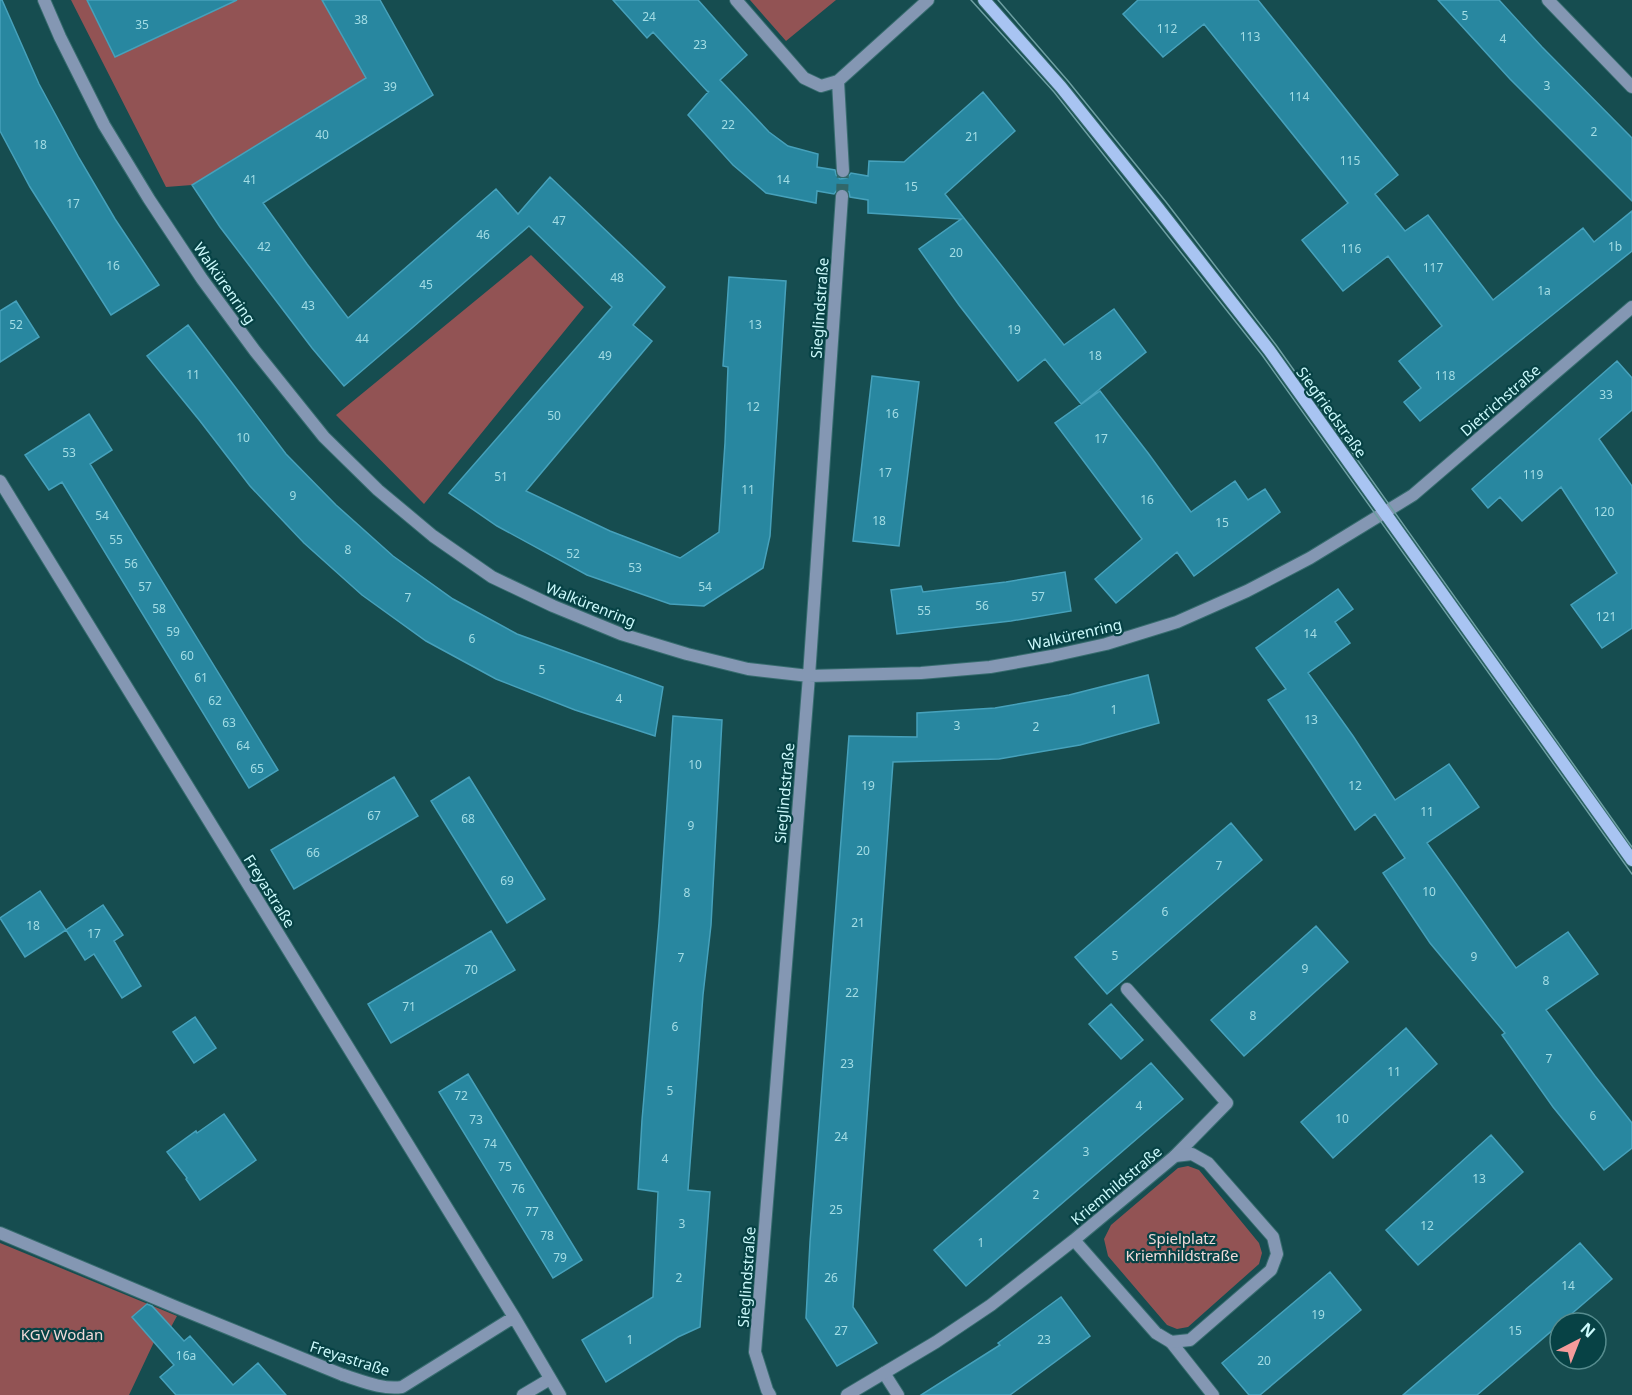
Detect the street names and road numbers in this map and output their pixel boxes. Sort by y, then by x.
street label: Walkürenring [189,238,261,328]
street label: Sieglindstraße [806,257,832,359]
street label: Dietrichstraße [1456,360,1544,440]
street label: Siegfriedstraße [1292,363,1372,461]
street label: Walkürenring [543,577,639,631]
street label: Walkürenring [1026,614,1124,654]
street label: Sieglindstraße [770,742,798,844]
street label: Freyastraße [240,851,300,931]
street label: Kriemhildstraße [1066,1141,1166,1229]
street label: Sieglindstraße [733,1226,759,1328]
street label: Freyastraße [308,1336,392,1380]

